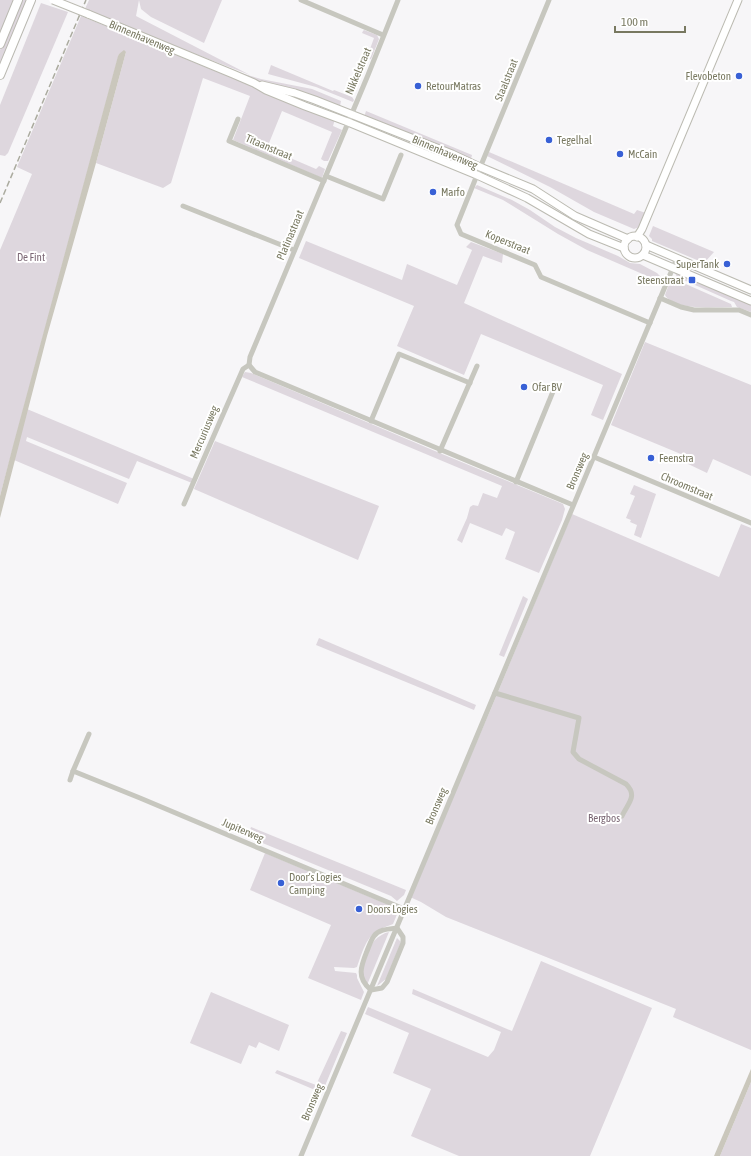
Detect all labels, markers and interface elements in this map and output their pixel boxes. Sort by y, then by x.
scale bar [615,8,685,34]
text: 100 m [621,15,648,29]
street label: Binnenhavenweg [107,18,177,56]
street label: Nikkelstraat [343,46,373,96]
street label: Staalstraat [492,57,520,103]
place label: Flevobeton [686,70,731,82]
marker: Flevobeton [734,71,744,81]
place label: RetourMatras [426,80,481,92]
marker: RetourMatras [413,81,423,91]
street label: Titaanstraat [244,132,294,162]
street label: Binnenhavenweg [410,133,480,171]
place label: Tegelhal [557,134,592,146]
marker: Tegelhal [544,135,554,145]
place label: McCain [628,148,657,160]
marker: McCain [615,149,625,159]
place label: Marfo [441,186,465,198]
marker: Marfo [428,187,438,197]
street label: Platinastraat [274,208,306,262]
street label: Koperstraat [484,228,532,256]
park label: De Fint [17,251,45,263]
place label: SuperTank [676,258,719,270]
marker: SuperTank [722,259,732,269]
place label: Steenstraat [638,274,684,286]
marker: Steenstraat [687,275,697,285]
place label: Ofar BV [532,381,563,393]
marker: Ofar BV [519,382,529,392]
street label: Mercuriusweg [188,404,221,460]
street label: Bronsweg [564,450,590,491]
place label: Feenstra [659,452,694,464]
marker: Feenstra [646,453,656,463]
street label: Chroomstraat [659,470,715,502]
street label: Bronsweg [423,785,449,826]
park label: Bergbos [588,812,620,824]
street label: Jupiterweg [220,816,266,844]
place label: Door's Logies Camping [289,871,342,896]
marker: Door's Logies Camping [276,878,286,888]
place label: Doors Logies [367,903,418,915]
marker: Doors Logies [354,904,364,914]
street label: Bronsweg [299,1081,325,1122]

